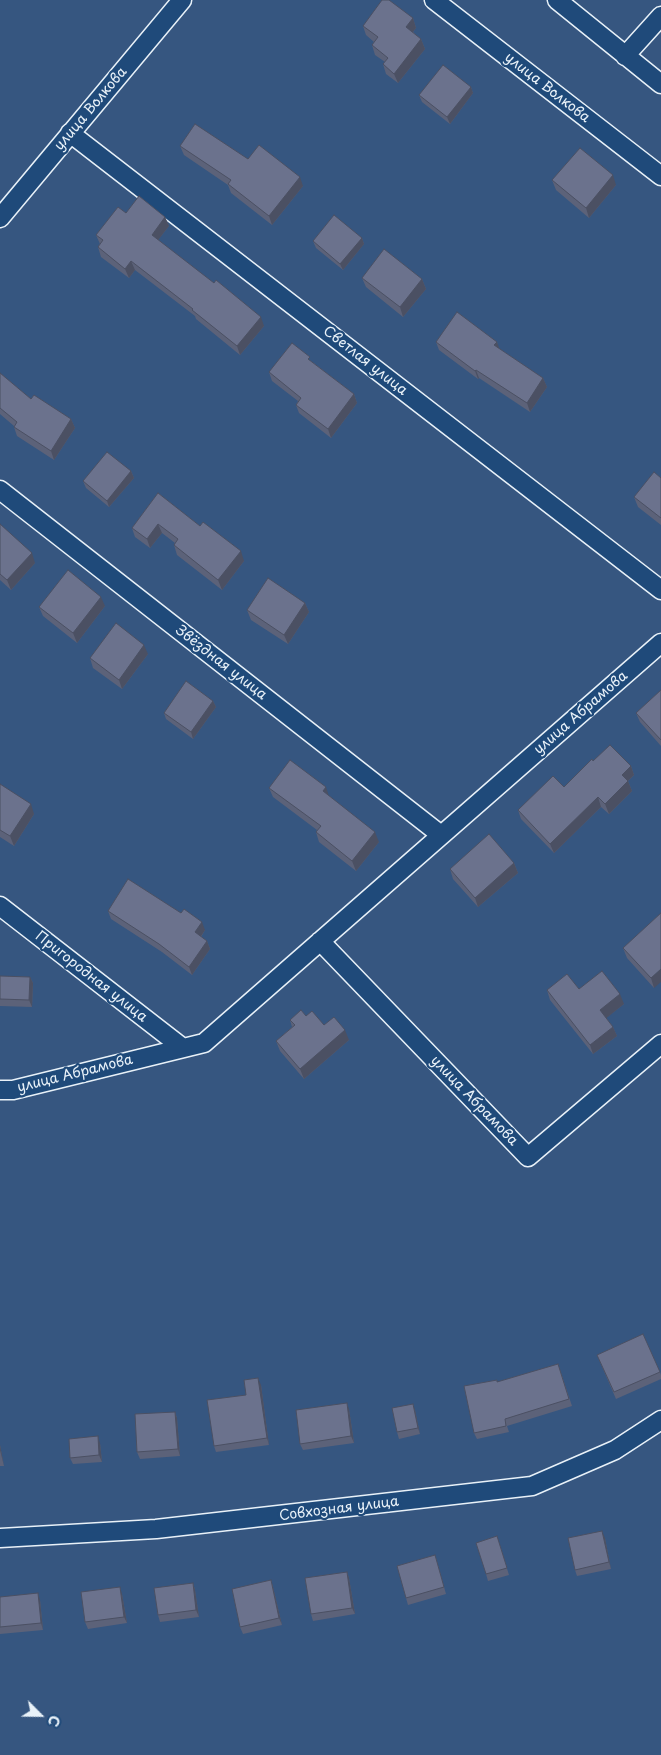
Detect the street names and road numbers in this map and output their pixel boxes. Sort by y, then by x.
street label: улица Волкова [501,49,593,127]
street label: улица Волкова [51,64,131,154]
street label: Светлая улица [319,323,411,399]
street label: Звёздная улица [172,622,270,704]
street label: улица Абрамова [531,668,631,758]
street label: Пригородная улица [32,928,150,1026]
street label: улица Абрамова [15,1052,135,1096]
street label: улица Абрамова [427,1053,521,1149]
street label: Совхозная улица [278,1493,400,1525]

